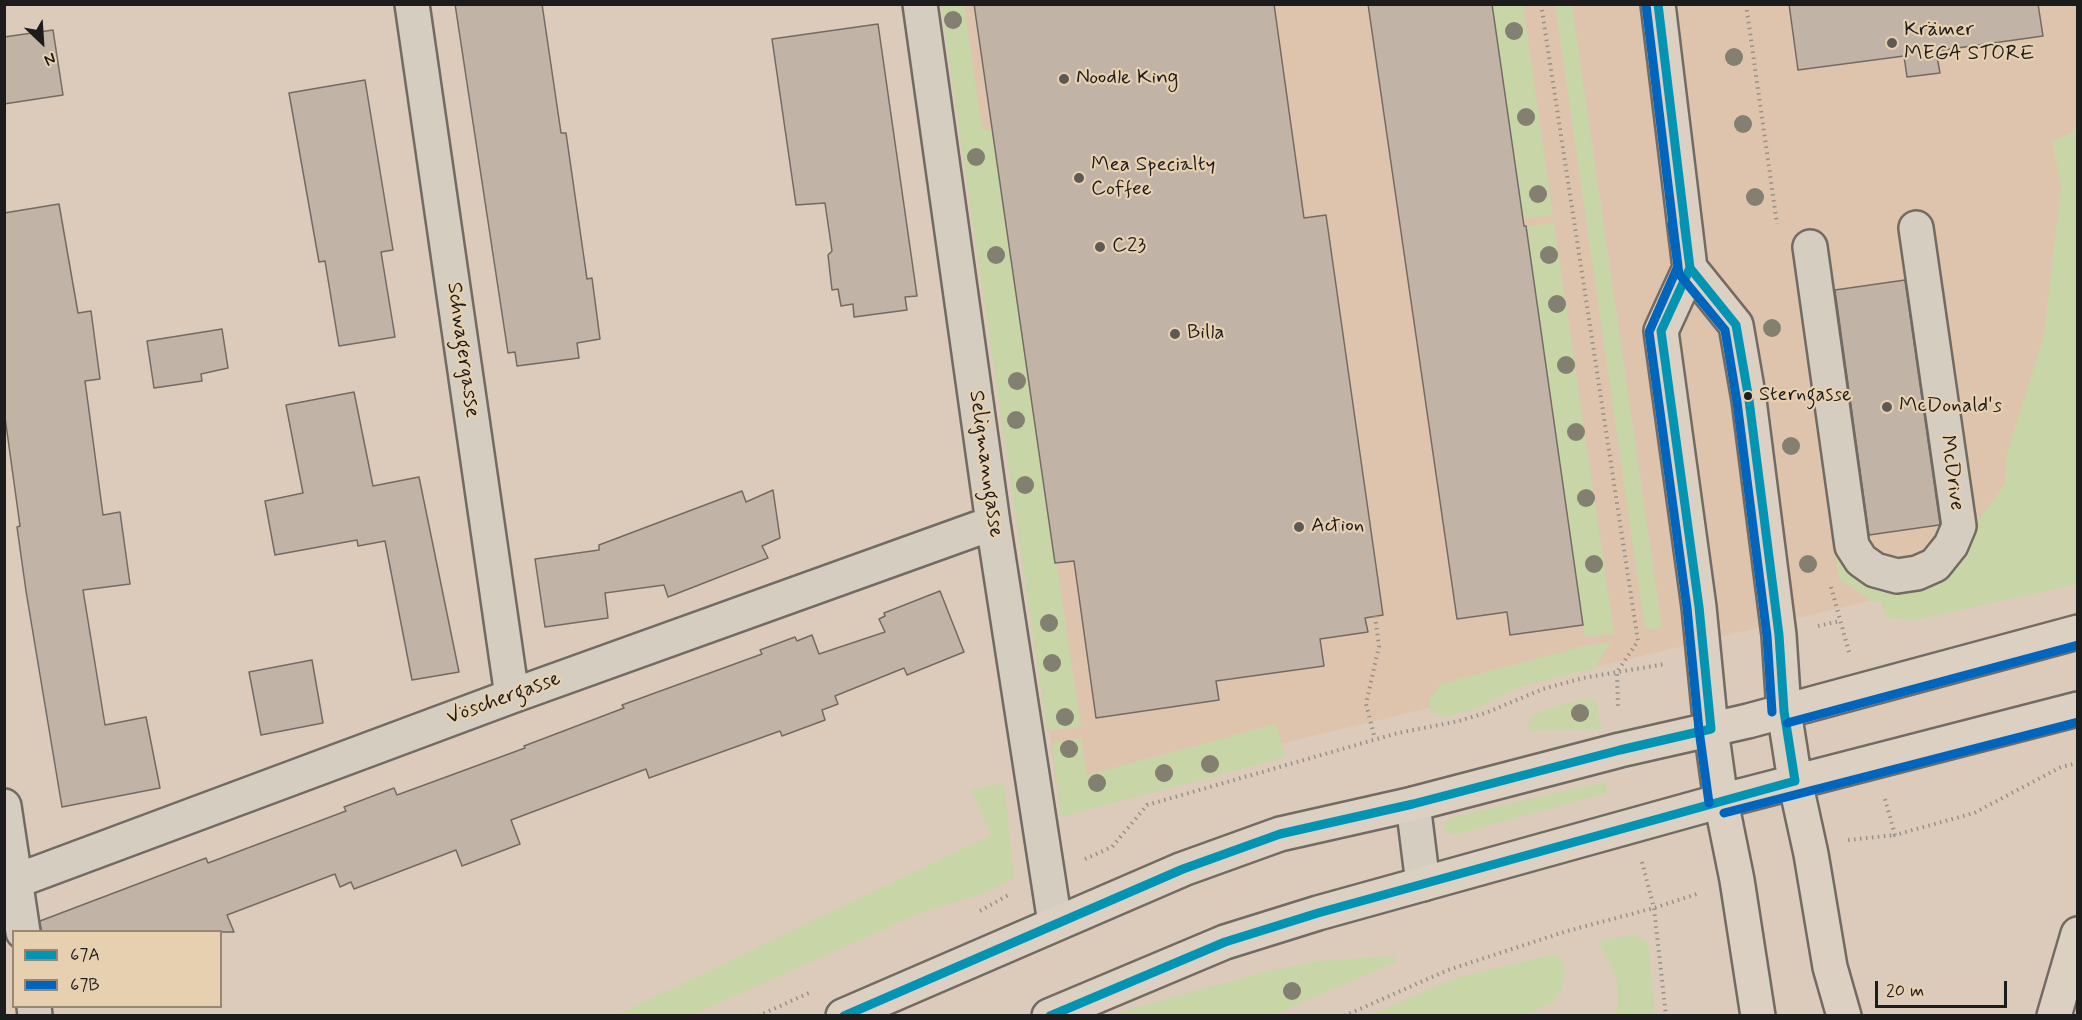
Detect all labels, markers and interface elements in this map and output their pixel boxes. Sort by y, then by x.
north arrow [12,12,72,72]
place label: Krämer MEGA STORE [1904,18,2035,68]
marker: Krämer MEGA STORE [1885,36,1899,50]
text: N [41,47,59,71]
place label: Noodle King [1076,66,1178,92]
marker: Noodle King [1057,72,1071,86]
place label: Mea Specialty Coffee [1091,153,1215,203]
marker: Mea Specialty Coffee [1072,171,1086,185]
place label: C23 [1112,234,1146,260]
marker: C23 [1093,240,1107,254]
street label: Schwagergasse [440,281,484,419]
place label: Billa [1187,321,1225,347]
marker: Billa [1168,327,1182,341]
place label: Sterngasse [1759,384,1851,408]
street label: Seligmanngasse [962,389,1008,539]
marker: Sterngasse [1742,390,1754,402]
place label: McDonald's [1899,394,2002,420]
marker: McDonald's [1880,400,1894,414]
street label: McDrive [1933,434,1969,512]
place label: Action [1311,514,1364,540]
marker: Action [1292,520,1306,534]
street label: Vöschergasse [444,667,564,731]
legend [12,930,222,1008]
text: 67A [70,943,100,967]
scale bar [1878,969,2010,1007]
text: 67B [70,973,100,997]
text: 20 m [1886,979,1924,1003]

